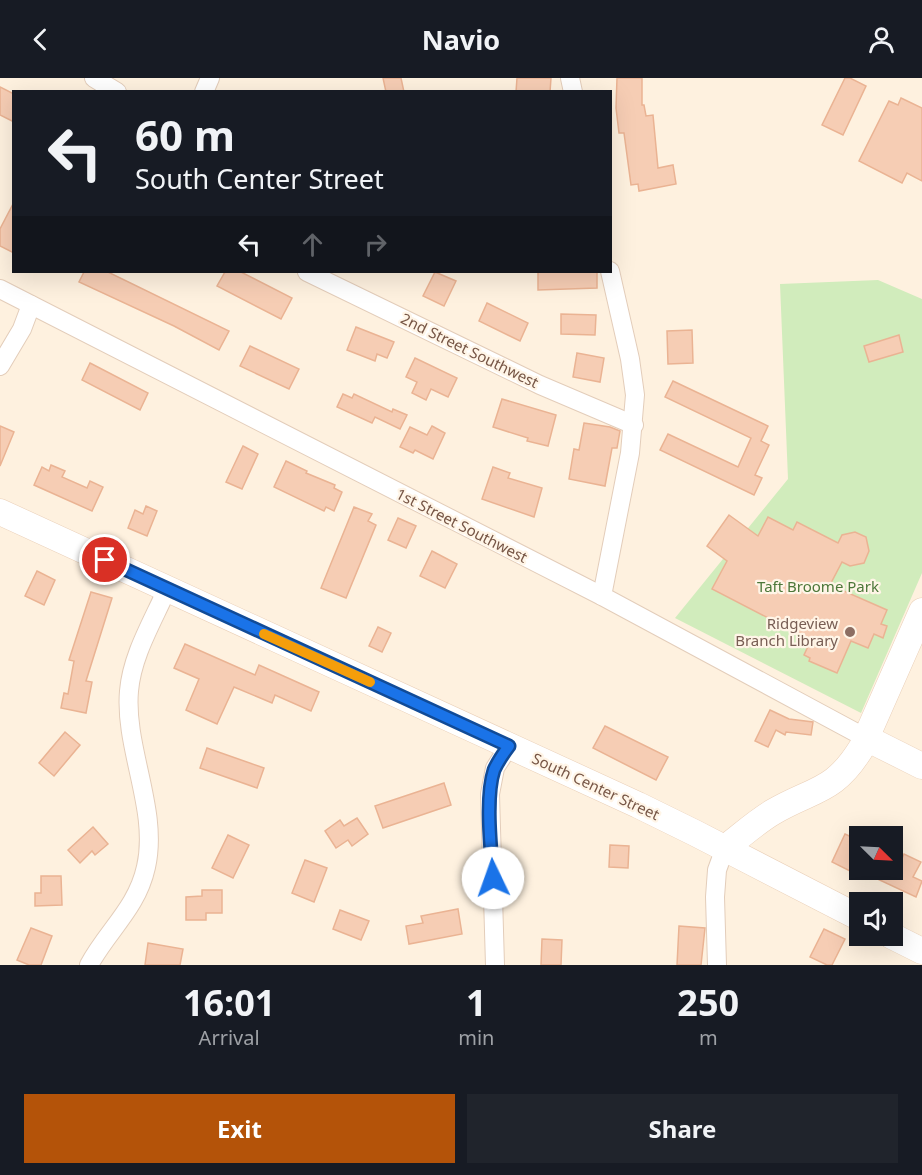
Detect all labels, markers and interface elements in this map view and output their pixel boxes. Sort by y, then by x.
text: Navio [422,21,500,58]
icon: back [24,23,57,56]
icon: person [865,23,898,56]
text: 60 m [135,106,235,163]
icon: left [36,114,114,192]
text: South Center Street [135,160,384,197]
icon: left [233,228,266,261]
icon: ahead [296,228,329,261]
icon: right [359,228,392,261]
street label: 2nd Street Southwest [398,308,543,392]
street label: 1st Street Southwest [393,483,532,567]
pin [79,534,130,585]
icon: arrive [88,543,121,576]
park label: Taft Broome Park [757,576,879,596]
place label: Ridgeview Branch Library [735,613,838,650]
marker: Ridgeview Branch Library [843,625,857,639]
street label: South Center Street [529,748,663,825]
north arrow [849,826,903,880]
map controls [849,826,903,946]
position arrow [461,846,525,910]
button: sound [849,892,903,946]
text: 16:01 [183,978,275,1027]
text: 1 [466,978,487,1027]
text: 250 [677,978,739,1027]
text: Arrival [199,1024,260,1051]
text: min [458,1024,494,1051]
text: m [699,1024,718,1051]
button: Exit [24,1094,455,1163]
button: Share [467,1094,898,1163]

